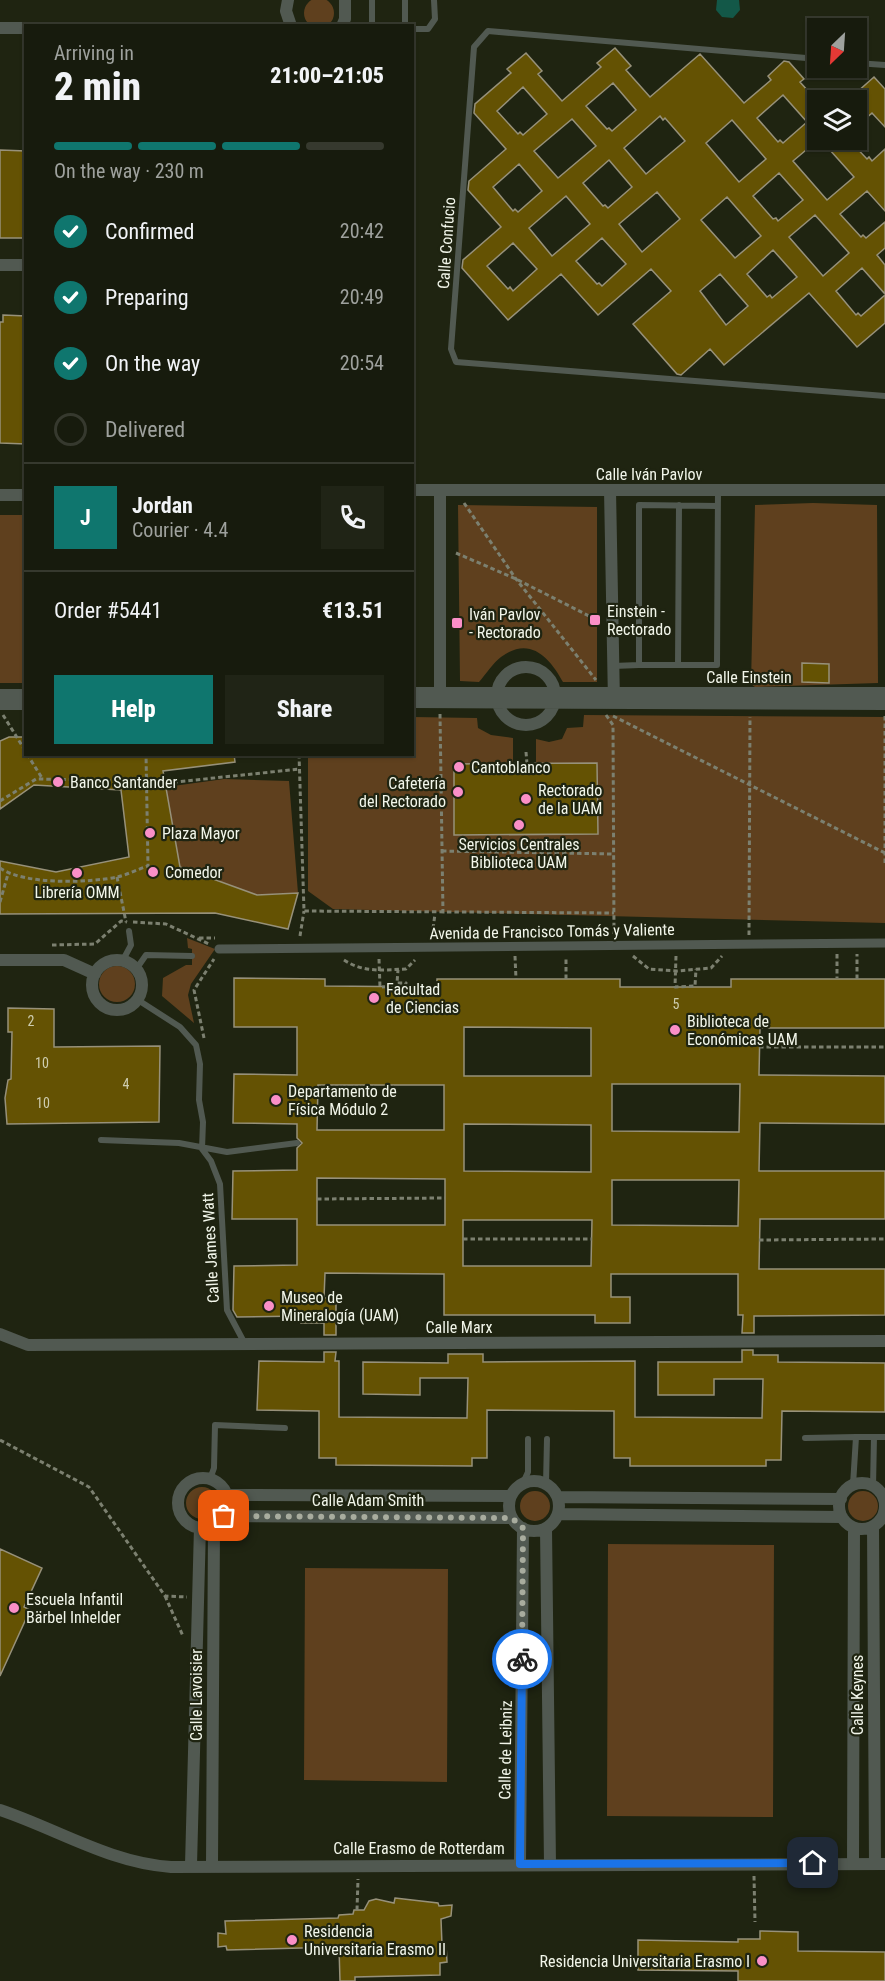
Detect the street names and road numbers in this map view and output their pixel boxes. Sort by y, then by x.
street label: Calle Confucio [434,196,459,290]
street label: Calle Iván Pavlov [596,465,702,484]
street label: Calle Einstein [706,668,792,687]
street label: Avenida de Francisco Tomás y Valiente [429,920,675,943]
street label: Calle James Watt [198,1192,223,1304]
street label: Calle Marx [426,1318,492,1337]
street label: Calle Adam Smith [312,1491,424,1510]
street label: Calle Lavoisier [187,1649,206,1741]
street label: Calle Keynes [848,1655,867,1735]
street label: Calle de Leibniz [495,1700,516,1800]
street label: Calle Erasmo de Rotterdam [333,1839,505,1858]

